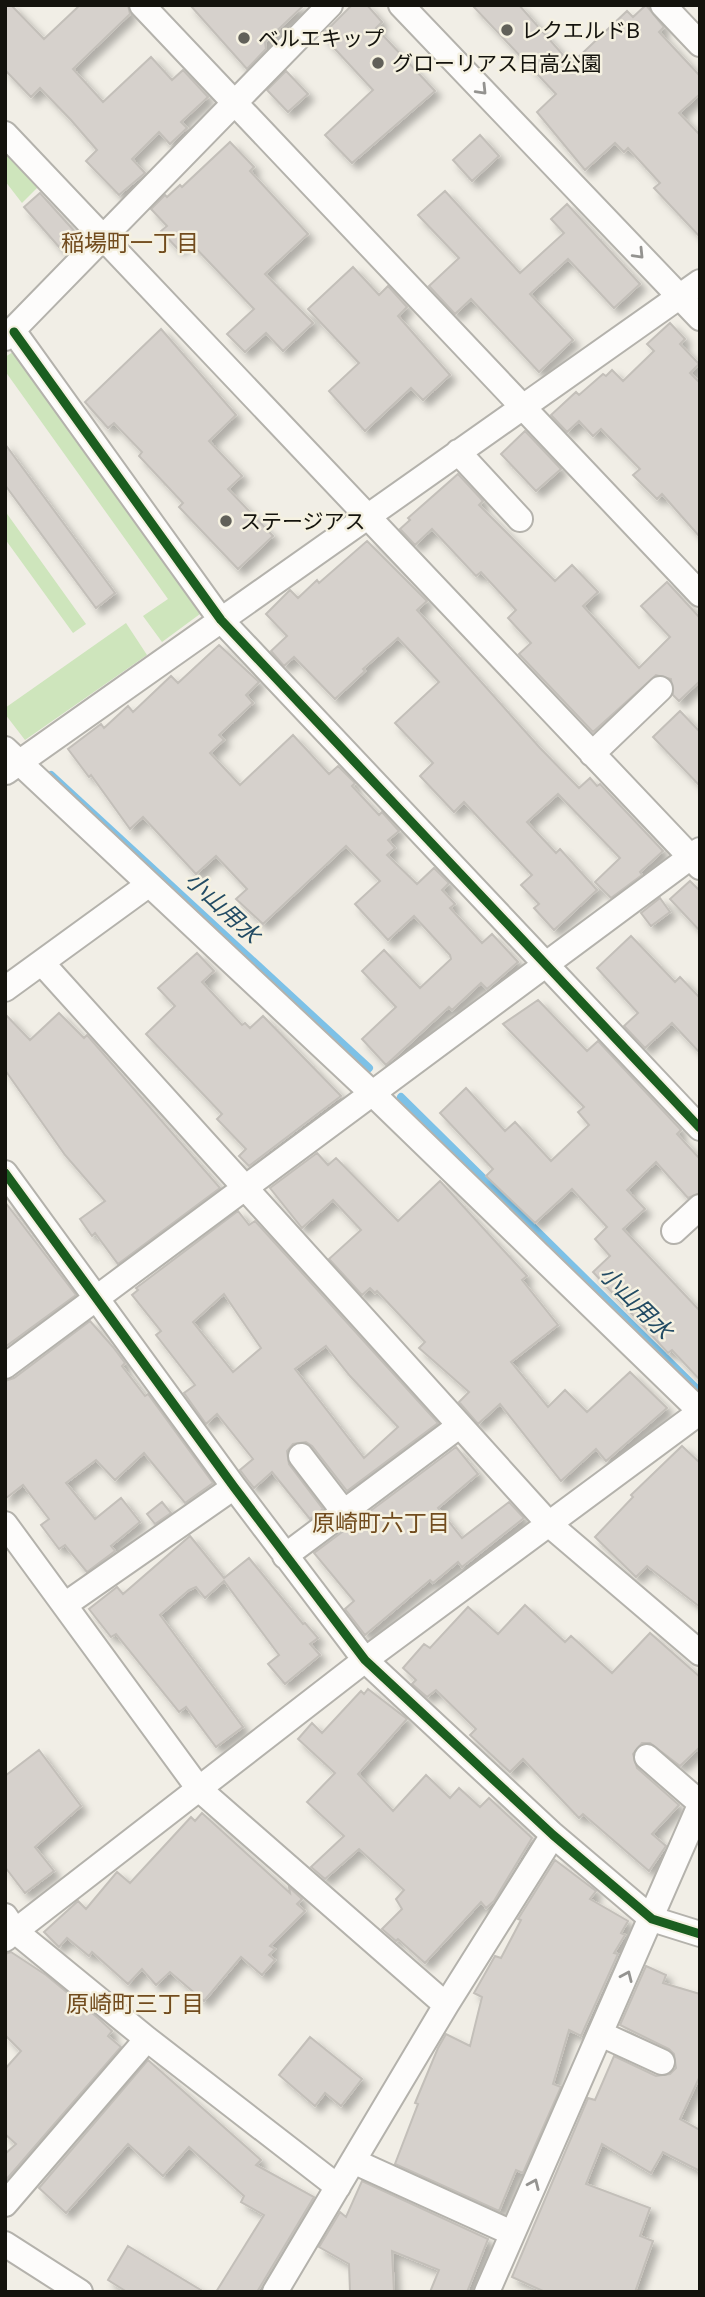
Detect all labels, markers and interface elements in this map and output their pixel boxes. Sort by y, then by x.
place label: レクエルドB [521,18,640,43]
marker: レクエルドB [499,22,515,38]
place label: ベルエキップ [258,26,384,51]
marker: ベルエキップ [236,30,252,46]
place label: グローリアス日高公園 [392,51,602,76]
marker: グローリアス日高公園 [370,55,386,71]
one-way arrow [473,82,486,95]
district label: 稲場町一丁目 [61,229,199,256]
one-way arrow [631,246,644,259]
place label: ステージアス [240,509,366,534]
marker: ステージアス [218,513,234,529]
water label: 小山用水 [180,866,268,950]
water label: 小山用水 [594,1260,680,1346]
district label: 原崎町六丁目 [312,1509,450,1536]
one-way arrow [619,1971,633,1984]
district label: 原崎町三丁目 [66,1990,204,2017]
one-way arrow [526,2179,540,2191]

